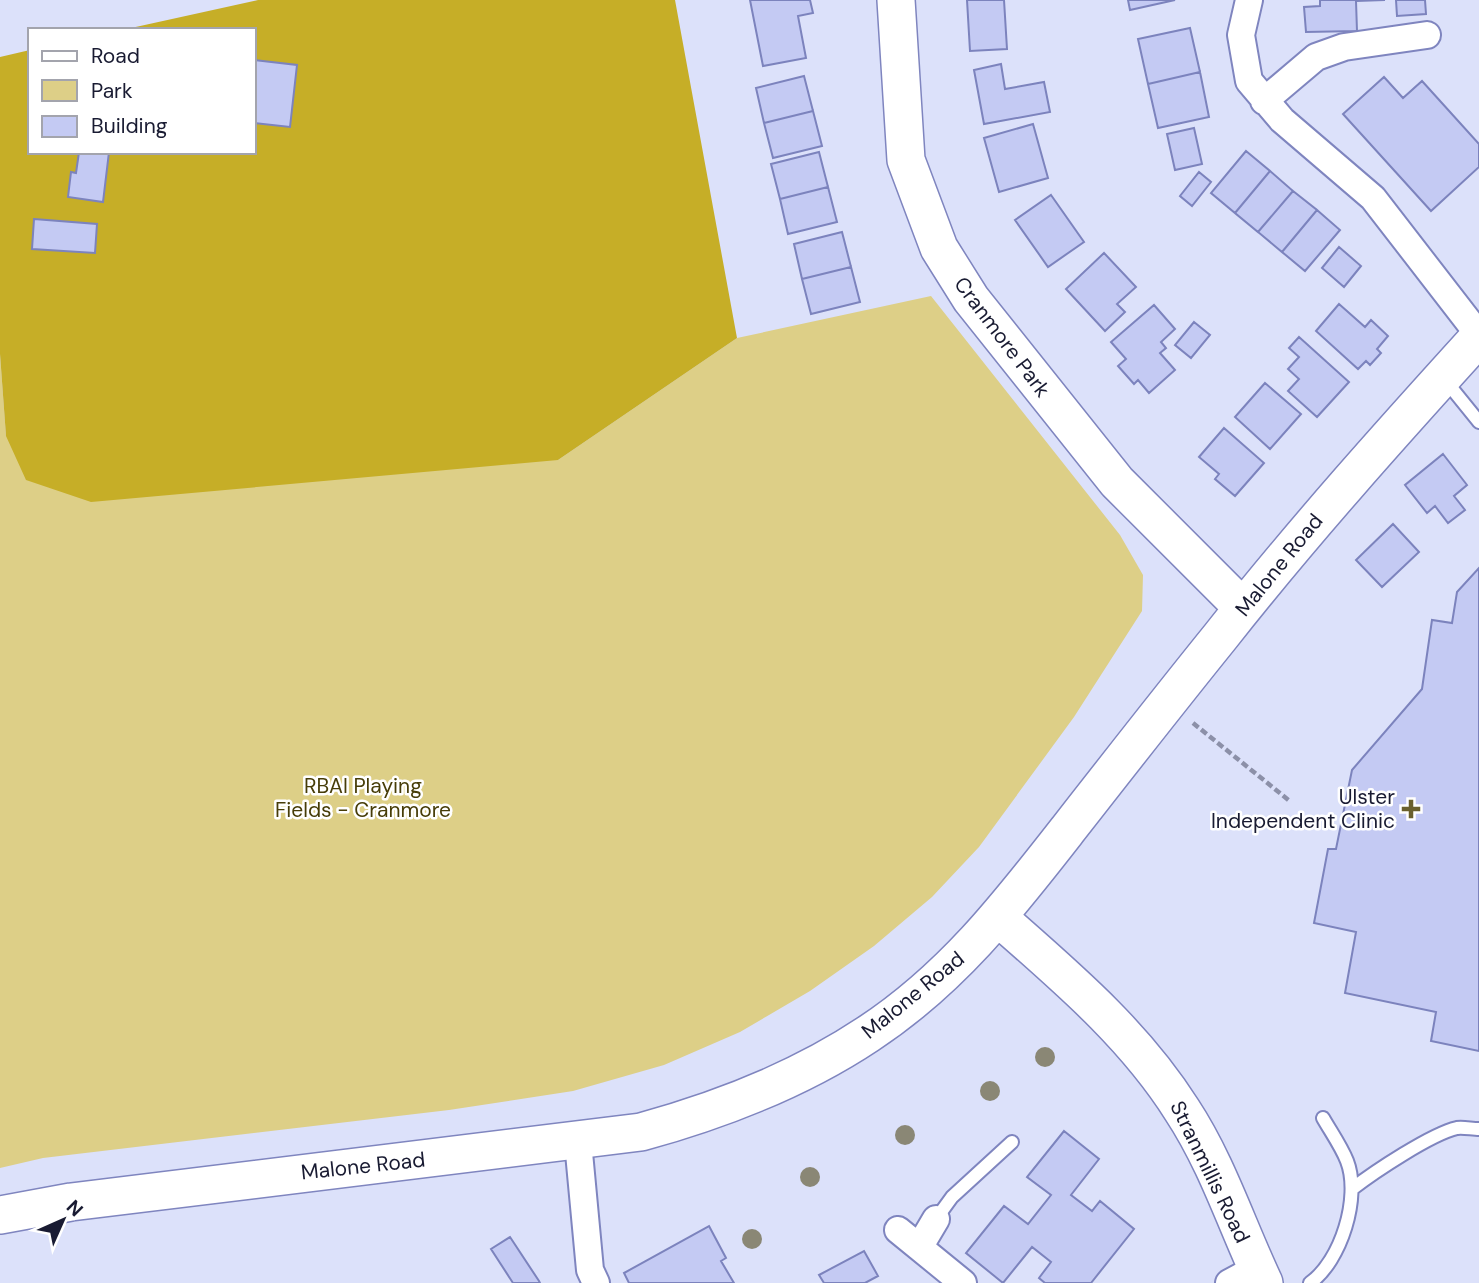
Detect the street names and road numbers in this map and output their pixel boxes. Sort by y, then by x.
street label: Cranmore Park [948,271,1057,403]
street label: Malone Road [1229,508,1329,622]
street label: Malone Road [856,945,970,1045]
street label: Stranmillis Road [1163,1096,1257,1248]
street label: Malone Road [300,1146,426,1186]

